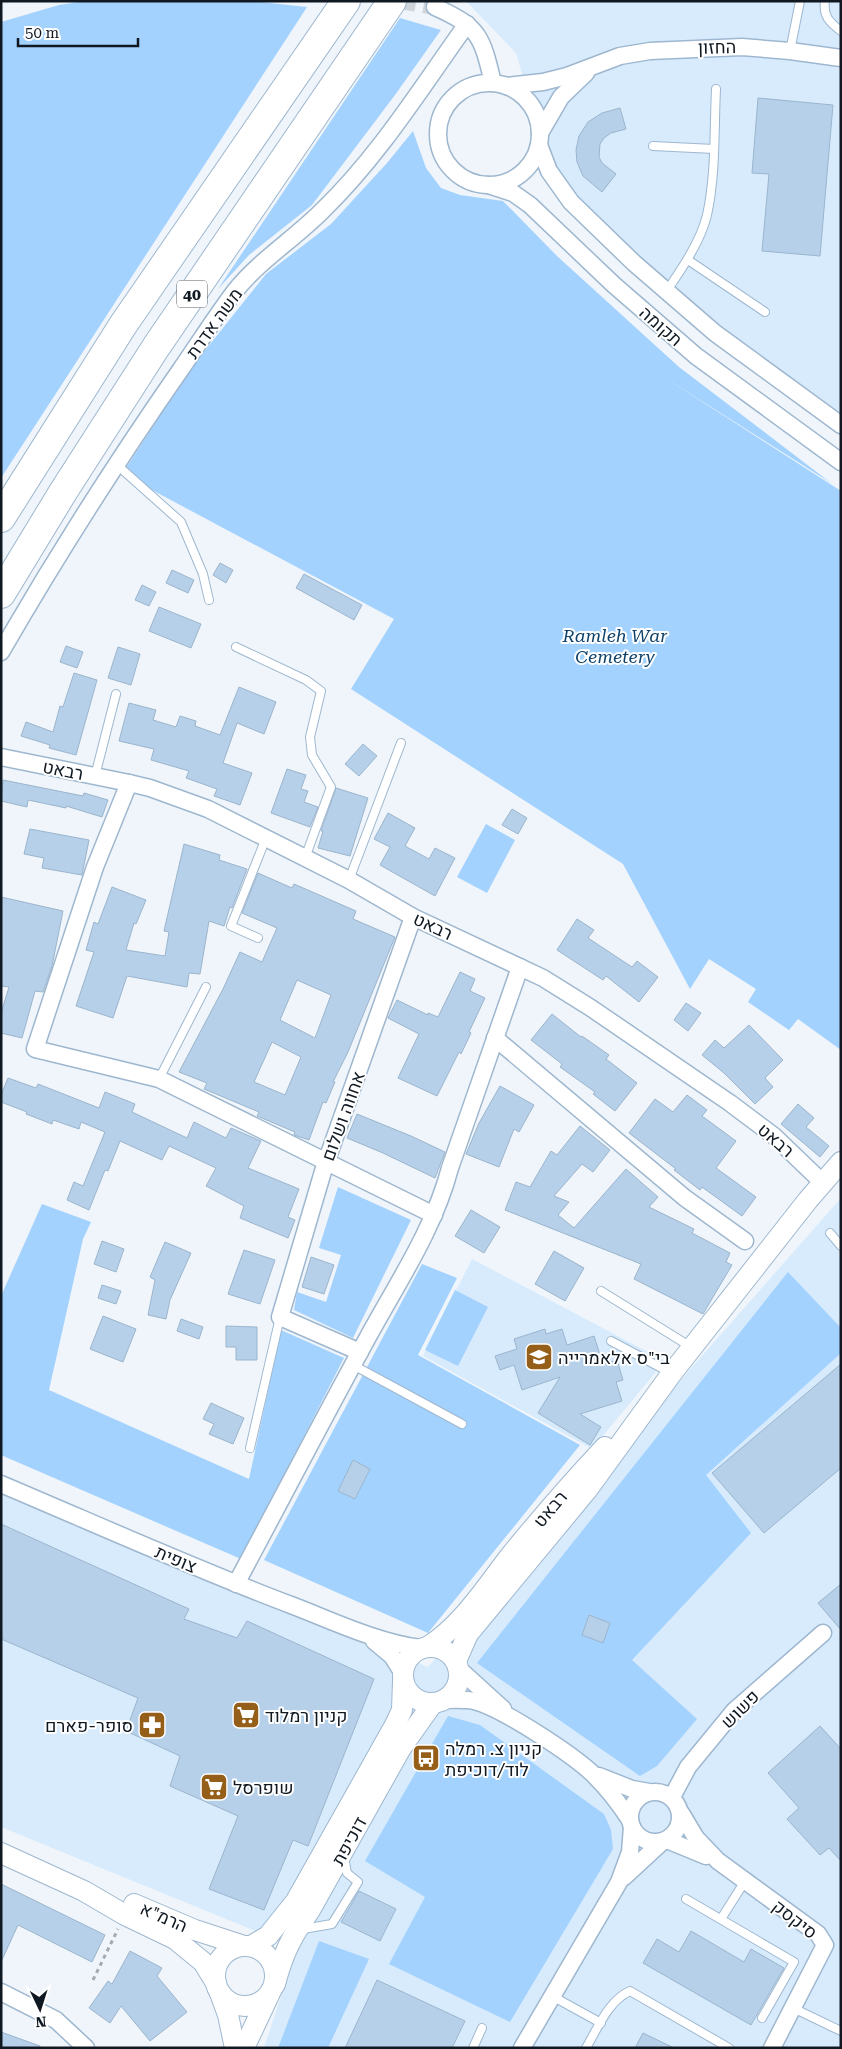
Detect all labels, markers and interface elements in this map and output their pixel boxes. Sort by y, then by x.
scale bar [18,15,138,47]
text: 50 m [25,24,60,42]
street label: החזון [698,36,736,58]
road number: 40 [177,280,207,308]
street label: משה אדרת [181,284,247,362]
street label: תקומה [635,302,687,350]
park label: Ramleh War Cemetery [561,625,668,667]
street label: רבאט [41,756,85,784]
street label: רבאט [410,908,456,944]
street label: אחווה ושלום [317,1068,369,1164]
street label: רבאט [754,1119,798,1161]
school or university icon: בי"ס אלאמרייה [524,1342,554,1372]
place label: בי"ס אלאמרייה [558,1347,670,1368]
street label: רבאט [529,1487,571,1531]
street label: צופית [152,1541,200,1577]
street label: פשוש [717,1686,763,1732]
supermarket icon: קניון רמלוד [231,1700,261,1730]
place label: קניון רמלוד [265,1705,347,1726]
pharmacy icon: סופר-פארם [137,1710,167,1740]
place label: סופר-פארם [45,1715,133,1736]
place label: קניון צ. רמלה לוד/דוכיפת [445,1738,542,1780]
bus stop icon: קניון צ. רמלה לוד/דוכיפת [411,1743,441,1773]
supermarket icon: שופרסל [199,1772,229,1802]
place label: שופרסל [233,1777,293,1798]
street label: דוכיפת [327,1813,371,1869]
street label: סיקסק [769,1895,821,1943]
street label: הרמ"א [137,1898,191,1936]
north arrow [15,1984,65,2034]
text: N [35,2014,47,2030]

